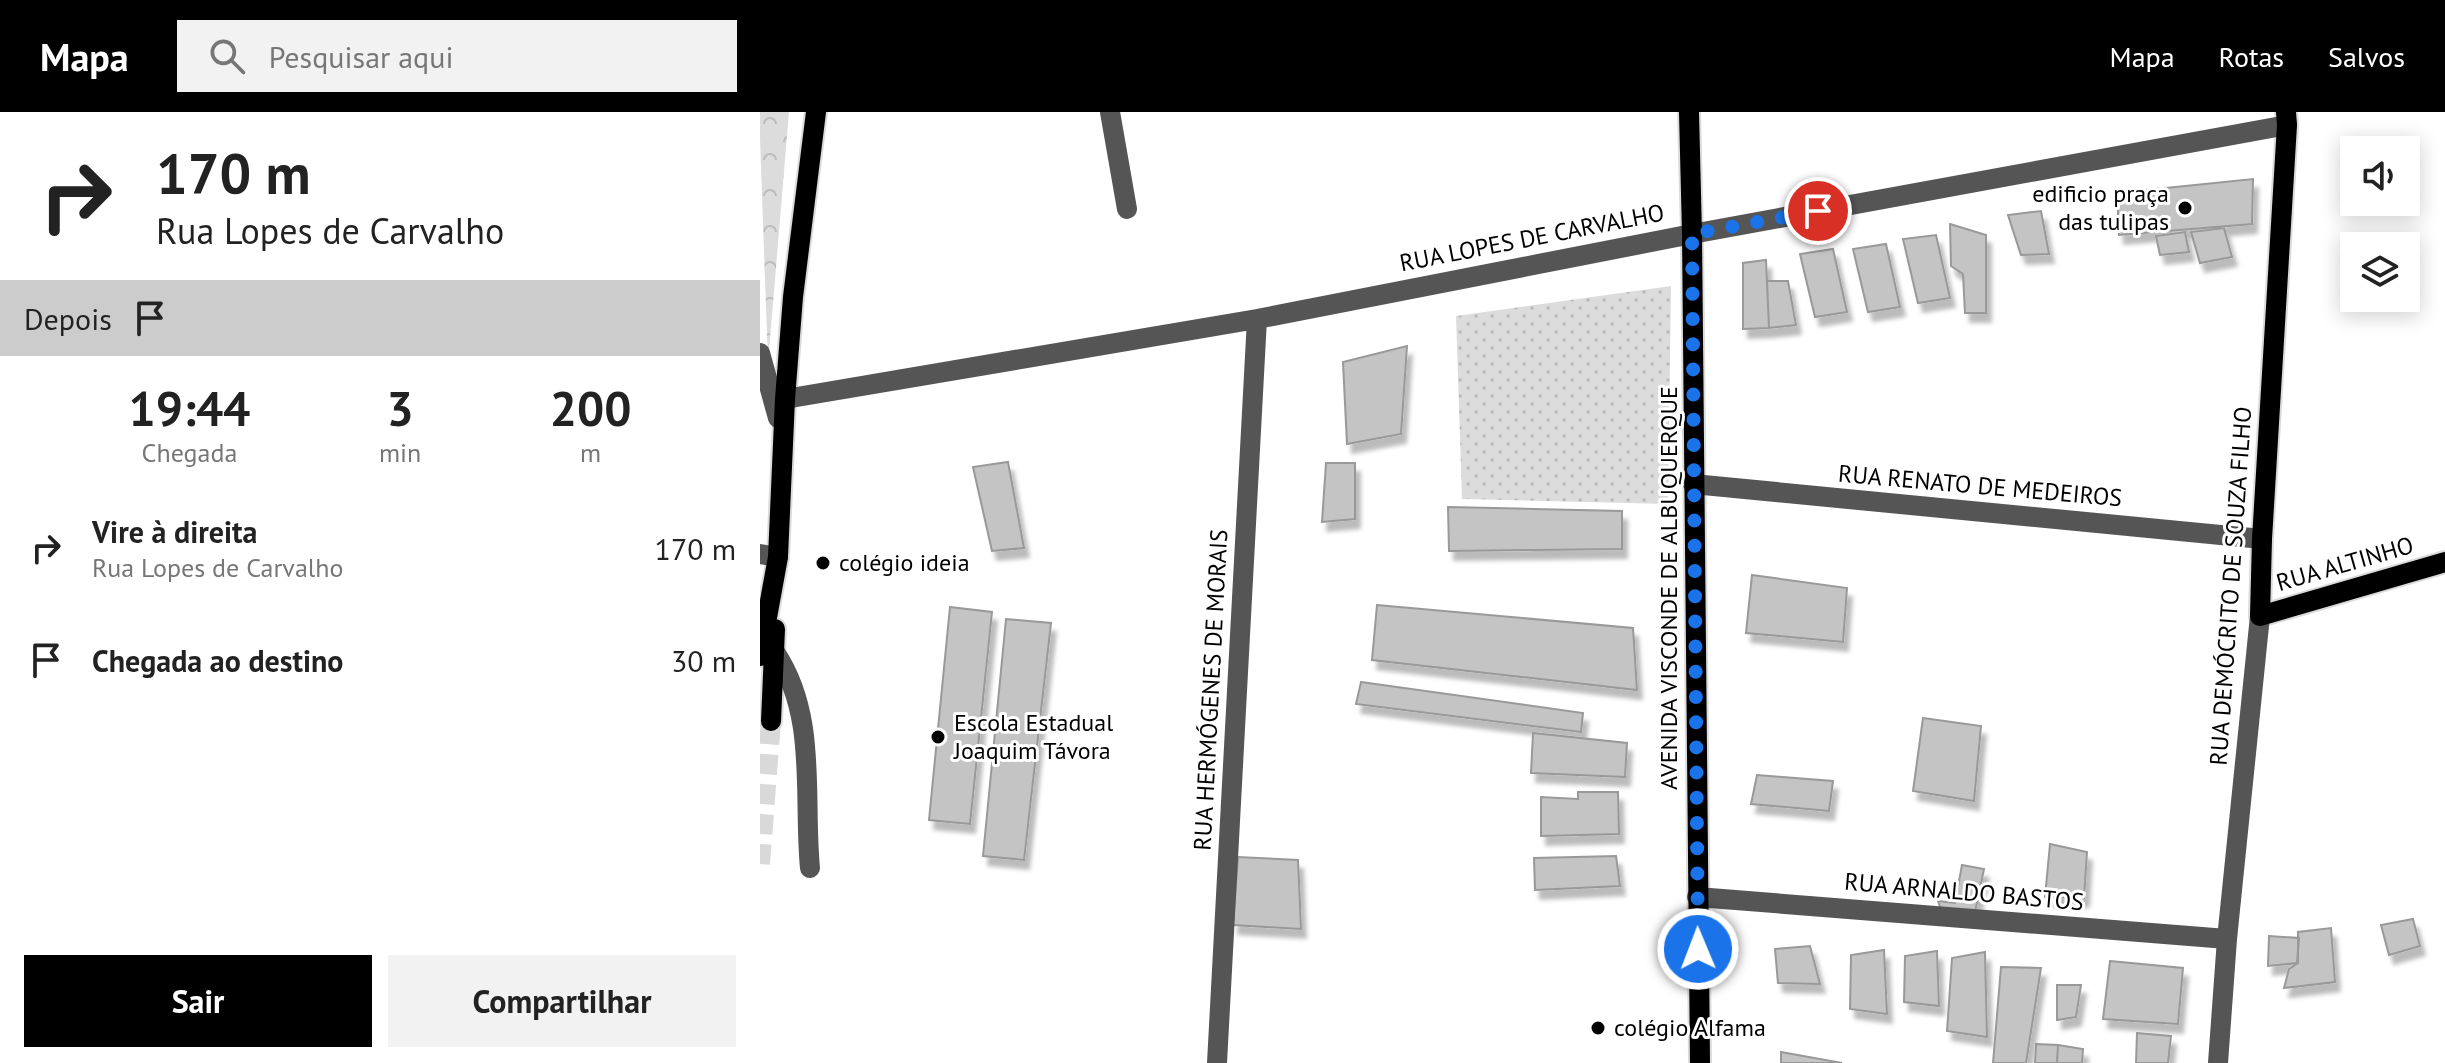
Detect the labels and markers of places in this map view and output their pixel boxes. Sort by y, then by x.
pin [1784,177,1852,245]
place label: edificio praça das tulipas [2032,178,2169,237]
marker: edificio praça das tulipas [2176,199,2194,217]
place label: colégio ideia [839,547,970,578]
marker: colégio ideia [814,554,832,572]
place label: Escola Estadual Joaquim Távora [953,707,1113,766]
marker: Escola Estadual Joaquim Távora [929,728,947,746]
place label: colégio Alfama [1614,1012,1766,1043]
marker: colégio Alfama [1589,1019,1607,1037]

